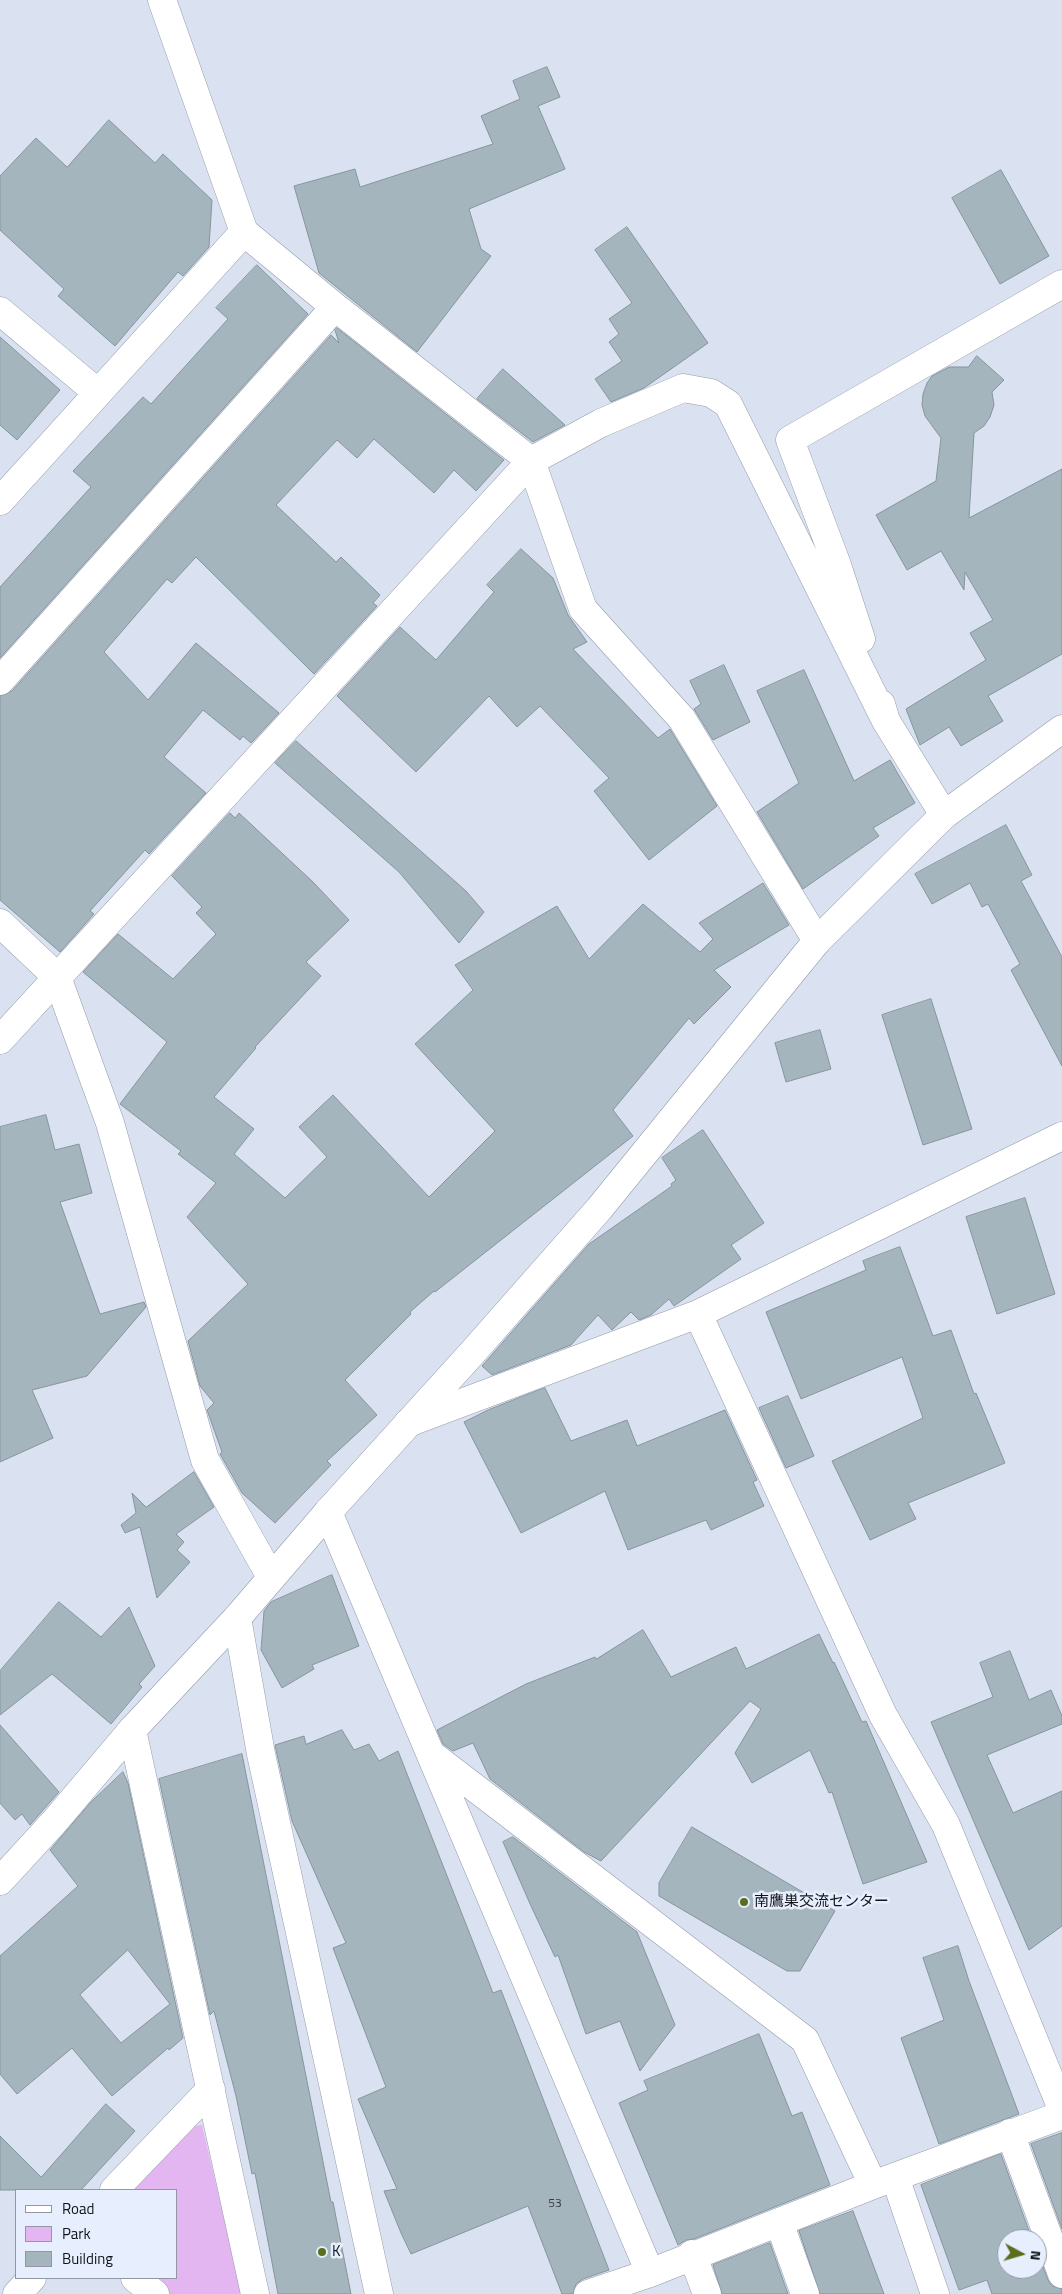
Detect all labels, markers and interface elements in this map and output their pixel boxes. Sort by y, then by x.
place label: 南鷹巣交流センター [754,1893,889,1911]
marker: 南鷹巣交流センター [738,1896,750,1908]
legend [15,2189,178,2279]
text: Road [62,2197,94,2220]
house number: 53 [548,2197,562,2211]
text: Park [62,2222,91,2245]
north arrow [997,2229,1047,2279]
place label: K [332,2243,341,2261]
marker: K [316,2246,328,2258]
text: Building [62,2247,113,2270]
text: N [1025,2250,1047,2261]

